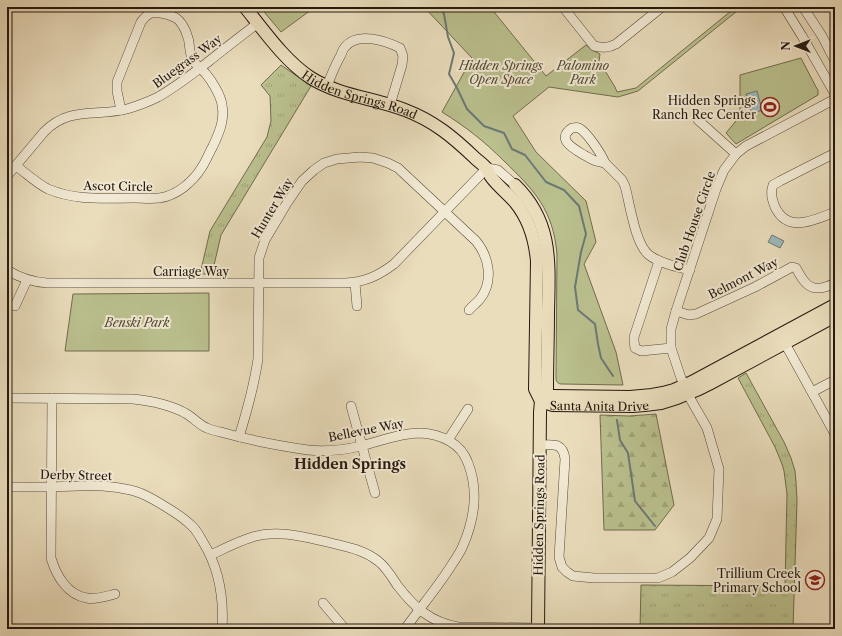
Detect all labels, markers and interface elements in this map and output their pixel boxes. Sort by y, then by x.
north arrow [776,26,816,66]
street label: Bluegrass Way [150,31,225,91]
text: N [779,41,793,51]
park label: Hidden Springs Open Space [458,58,544,87]
park label: Palomino Park [556,58,610,87]
street label: Hidden Springs Road [299,67,420,122]
place label: Hidden Springs Ranch Rec Center [652,93,756,122]
sports icon: Hidden Springs Ranch Rec Center [759,96,781,118]
street label: Club House Circle [670,169,718,273]
street label: Hunter Way [248,175,296,241]
street label: Ascot Circle [82,178,153,194]
street label: Belmont Way [706,254,781,302]
street label: Carriage Way [153,264,229,279]
park label: Benski Park [103,315,170,330]
street label: Santa Anita Drive [550,397,650,414]
street label: Bellevue Way [327,415,405,445]
street label: Hidden Springs Road [530,454,548,576]
district label: Hidden Springs [294,455,406,473]
street label: Derby Street [40,467,113,483]
place label: Trillium Creek Primary School [713,566,802,595]
school or university icon: Trillium Creek Primary School [804,569,826,591]

